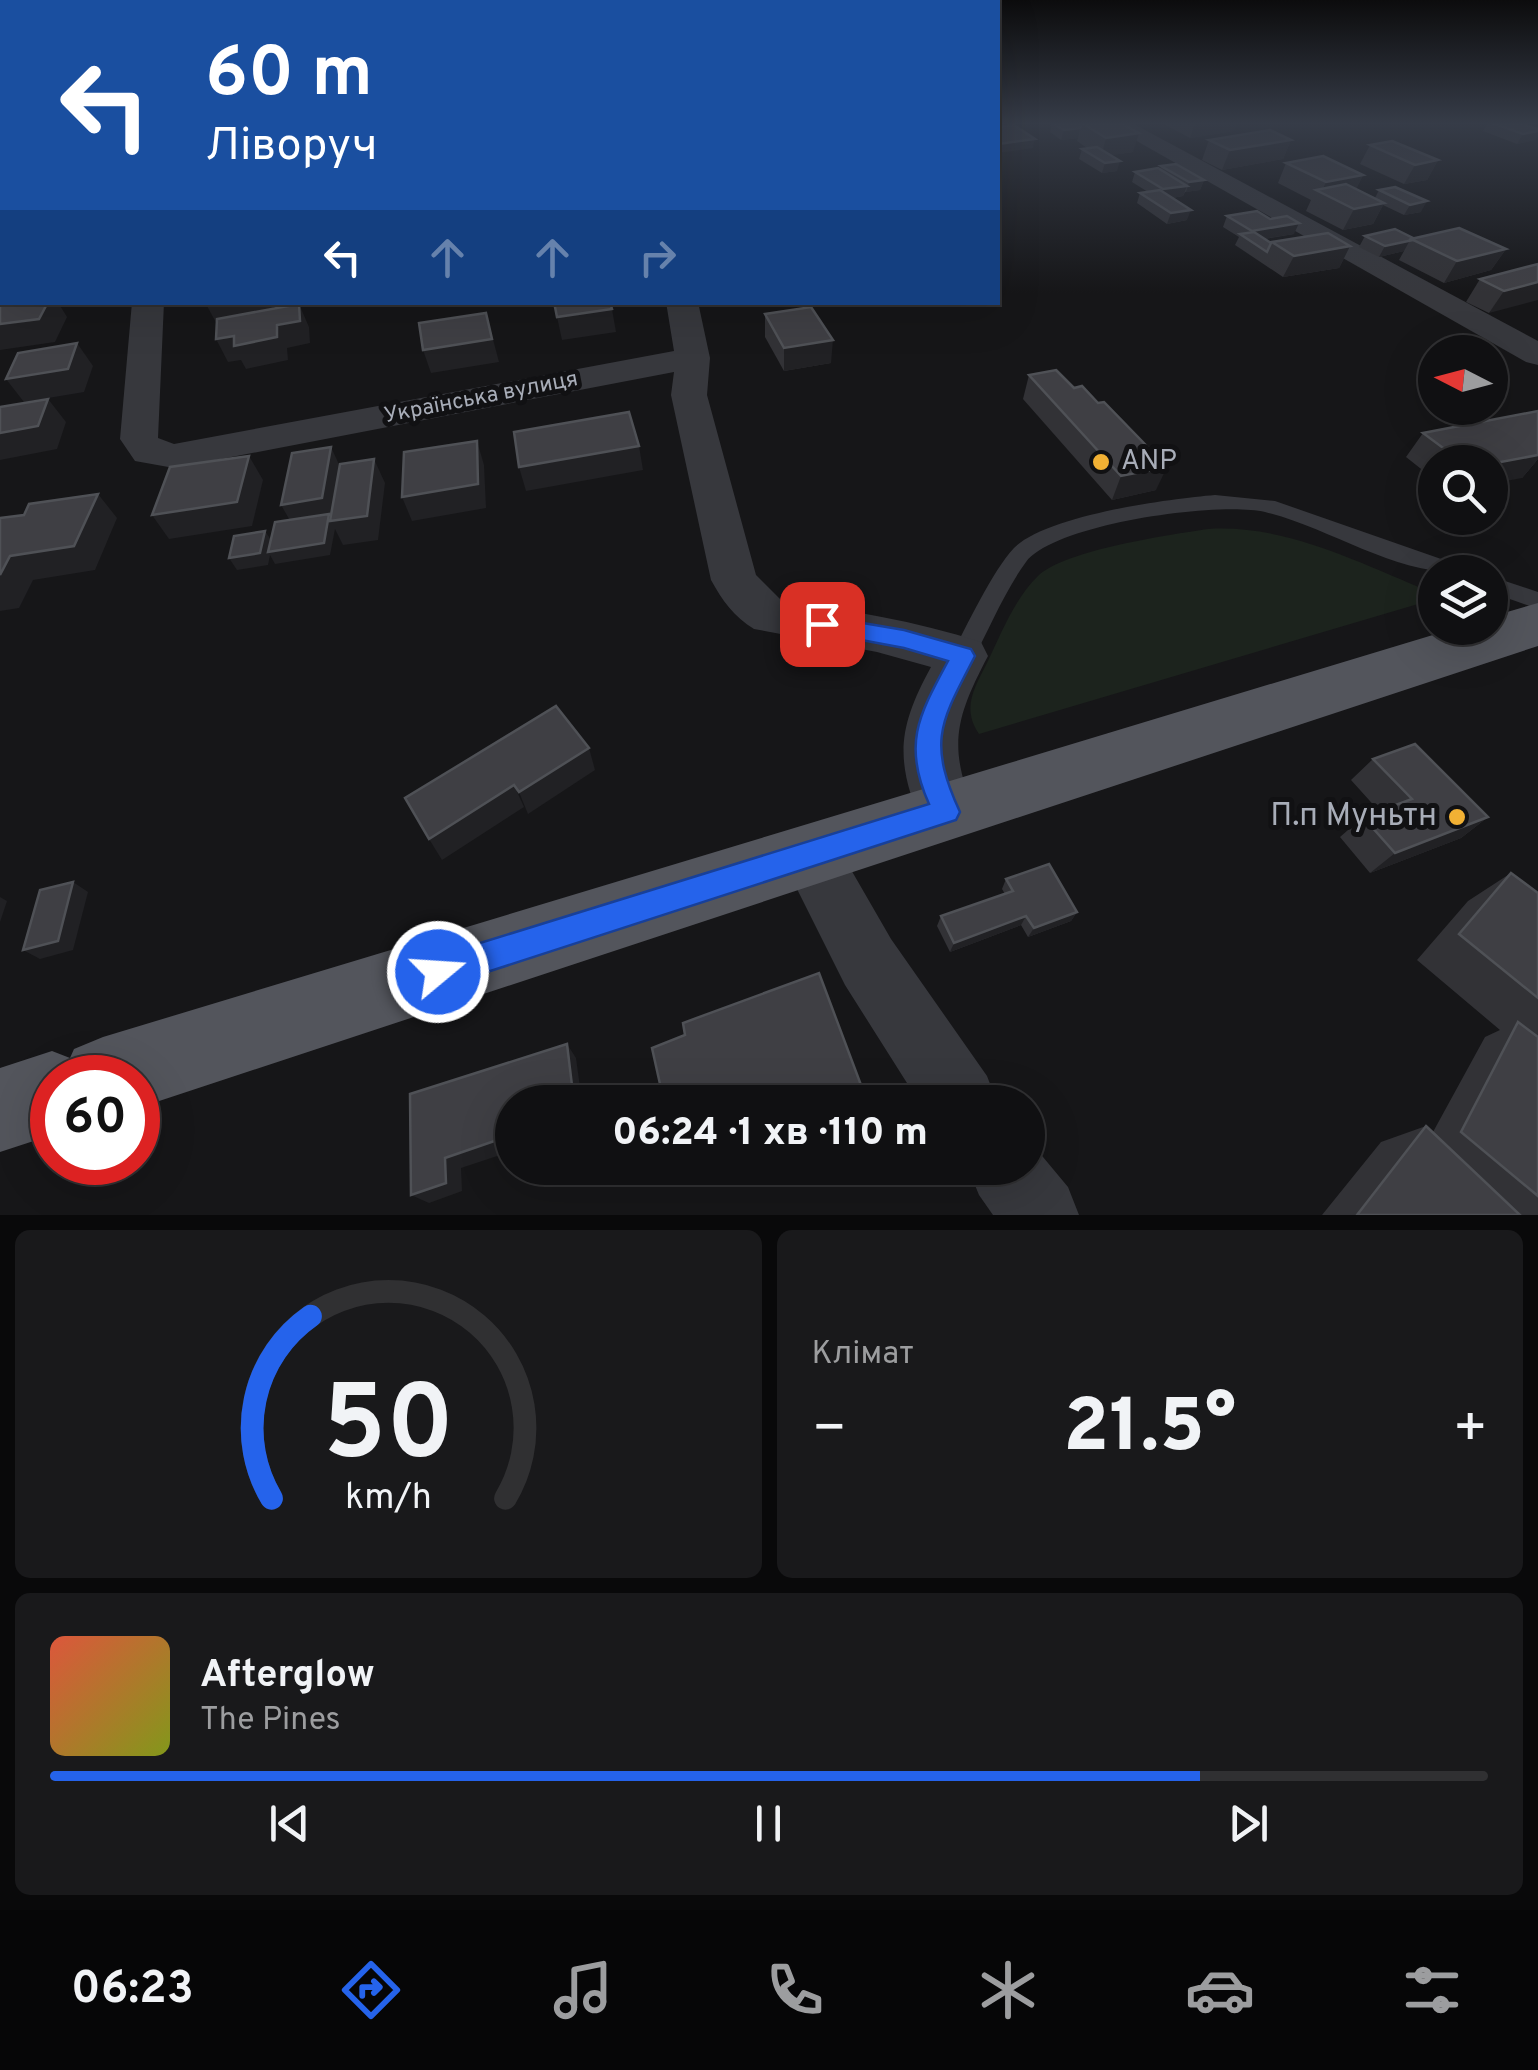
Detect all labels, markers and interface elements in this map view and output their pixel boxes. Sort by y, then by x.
text: 60 m [205,32,373,121]
icon: left [40,40,170,170]
text: Ліворуч [205,119,378,176]
icon: left [315,230,370,285]
icon: ahead [420,230,475,285]
icon: ahead [525,230,580,285]
icon: right [630,230,685,285]
north arrow [1418,335,1508,425]
map controls [1418,335,1508,645]
street label: Українська вулиця [382,366,580,430]
place label: ANP [1121,444,1177,480]
button: search [1418,445,1508,535]
marker: ANP [1090,451,1112,473]
button: layers [1418,555,1508,645]
pin [780,582,865,667]
icon: arrive [795,597,850,652]
place label: П.п Муньтн [1270,797,1437,837]
marker: П.п Муньтн [1446,806,1468,828]
position arrow [386,920,490,1024]
speed limit sign: 60 [30,1055,160,1185]
text: 06:24 · 1 хв · 110 m [612,1110,928,1159]
text: Клімат [812,1335,914,1375]
text: 50 [322,1364,454,1496]
text: 21.5° [1063,1383,1236,1478]
text: − [812,1396,847,1466]
text: + [1453,1396,1488,1466]
text: km/h [345,1476,432,1522]
text: Afterglow [200,1652,375,1701]
text: The Pines [200,1701,341,1741]
icon: previous [262,1796,317,1851]
icon: pause [741,1796,796,1851]
icon: next [1221,1796,1276,1851]
icon: directions [336,1955,406,2025]
icon: music [548,1955,618,2025]
icon: phone [760,1955,830,2025]
icon: climate [973,1955,1043,2025]
icon: car [1185,1955,1255,2025]
icon: filters [1397,1955,1467,2025]
text: 06:23 [71,1962,194,2019]

